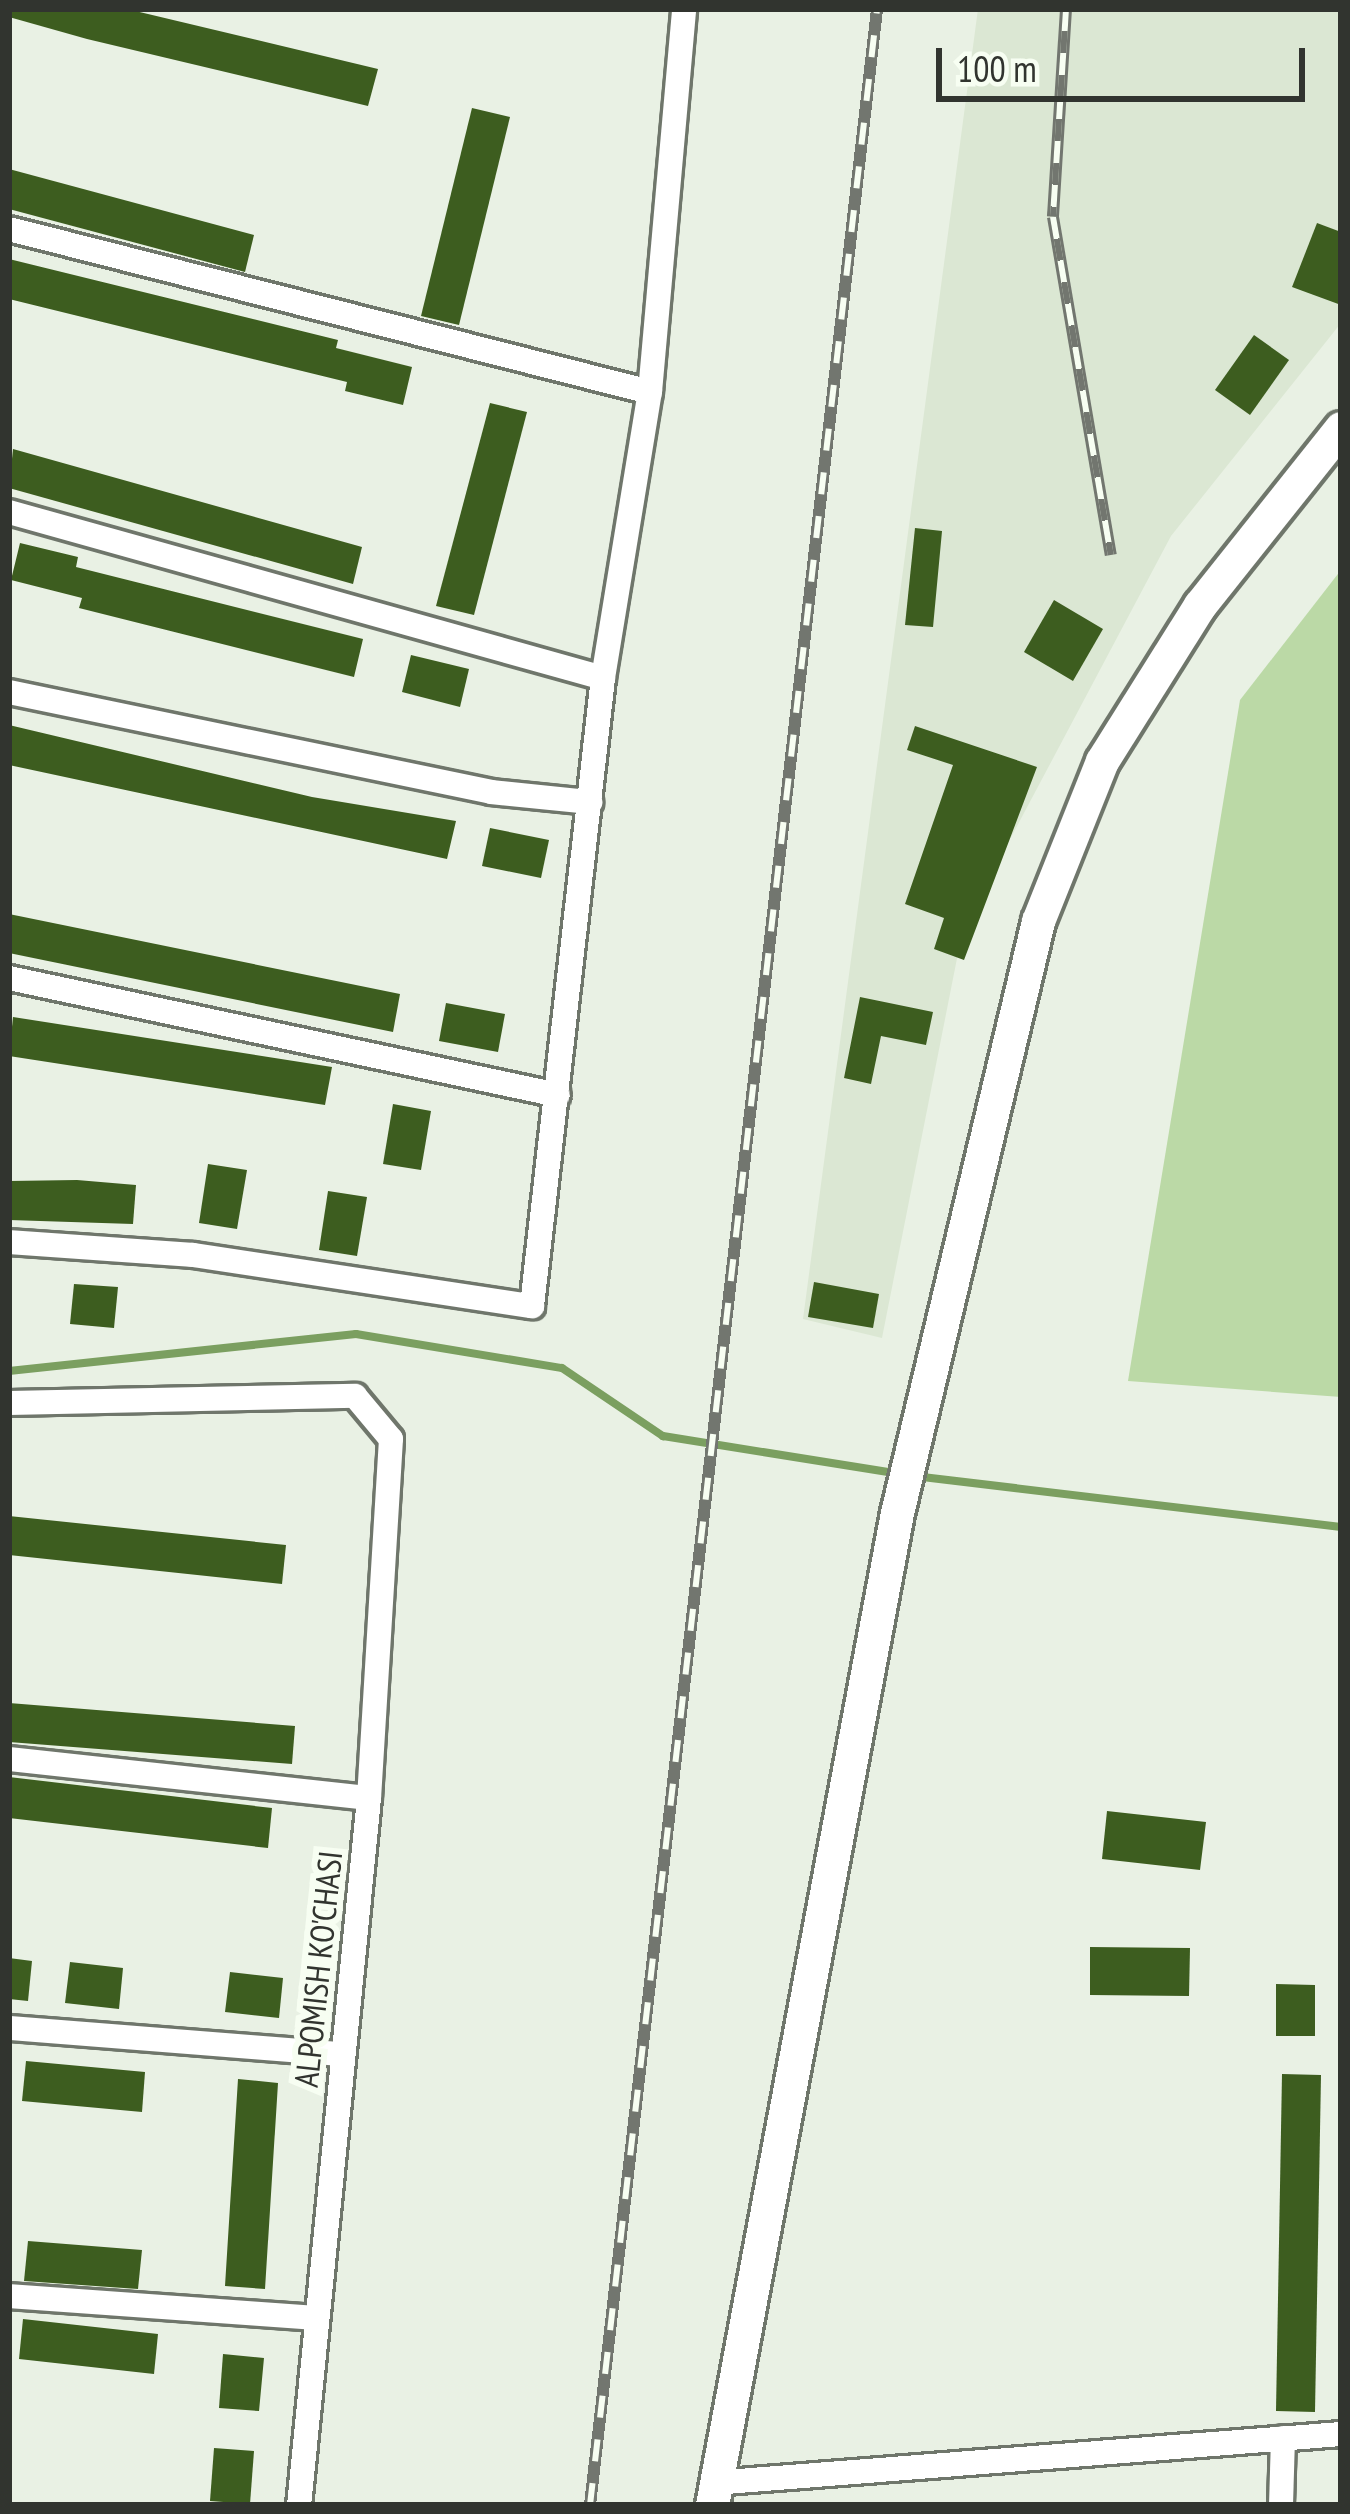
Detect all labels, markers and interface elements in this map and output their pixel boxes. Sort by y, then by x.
scale bar [942,24,1311,98]
text: 100 m [957,45,1037,92]
street label: ALPOMISH KO'CHASI [286,1849,350,2089]

